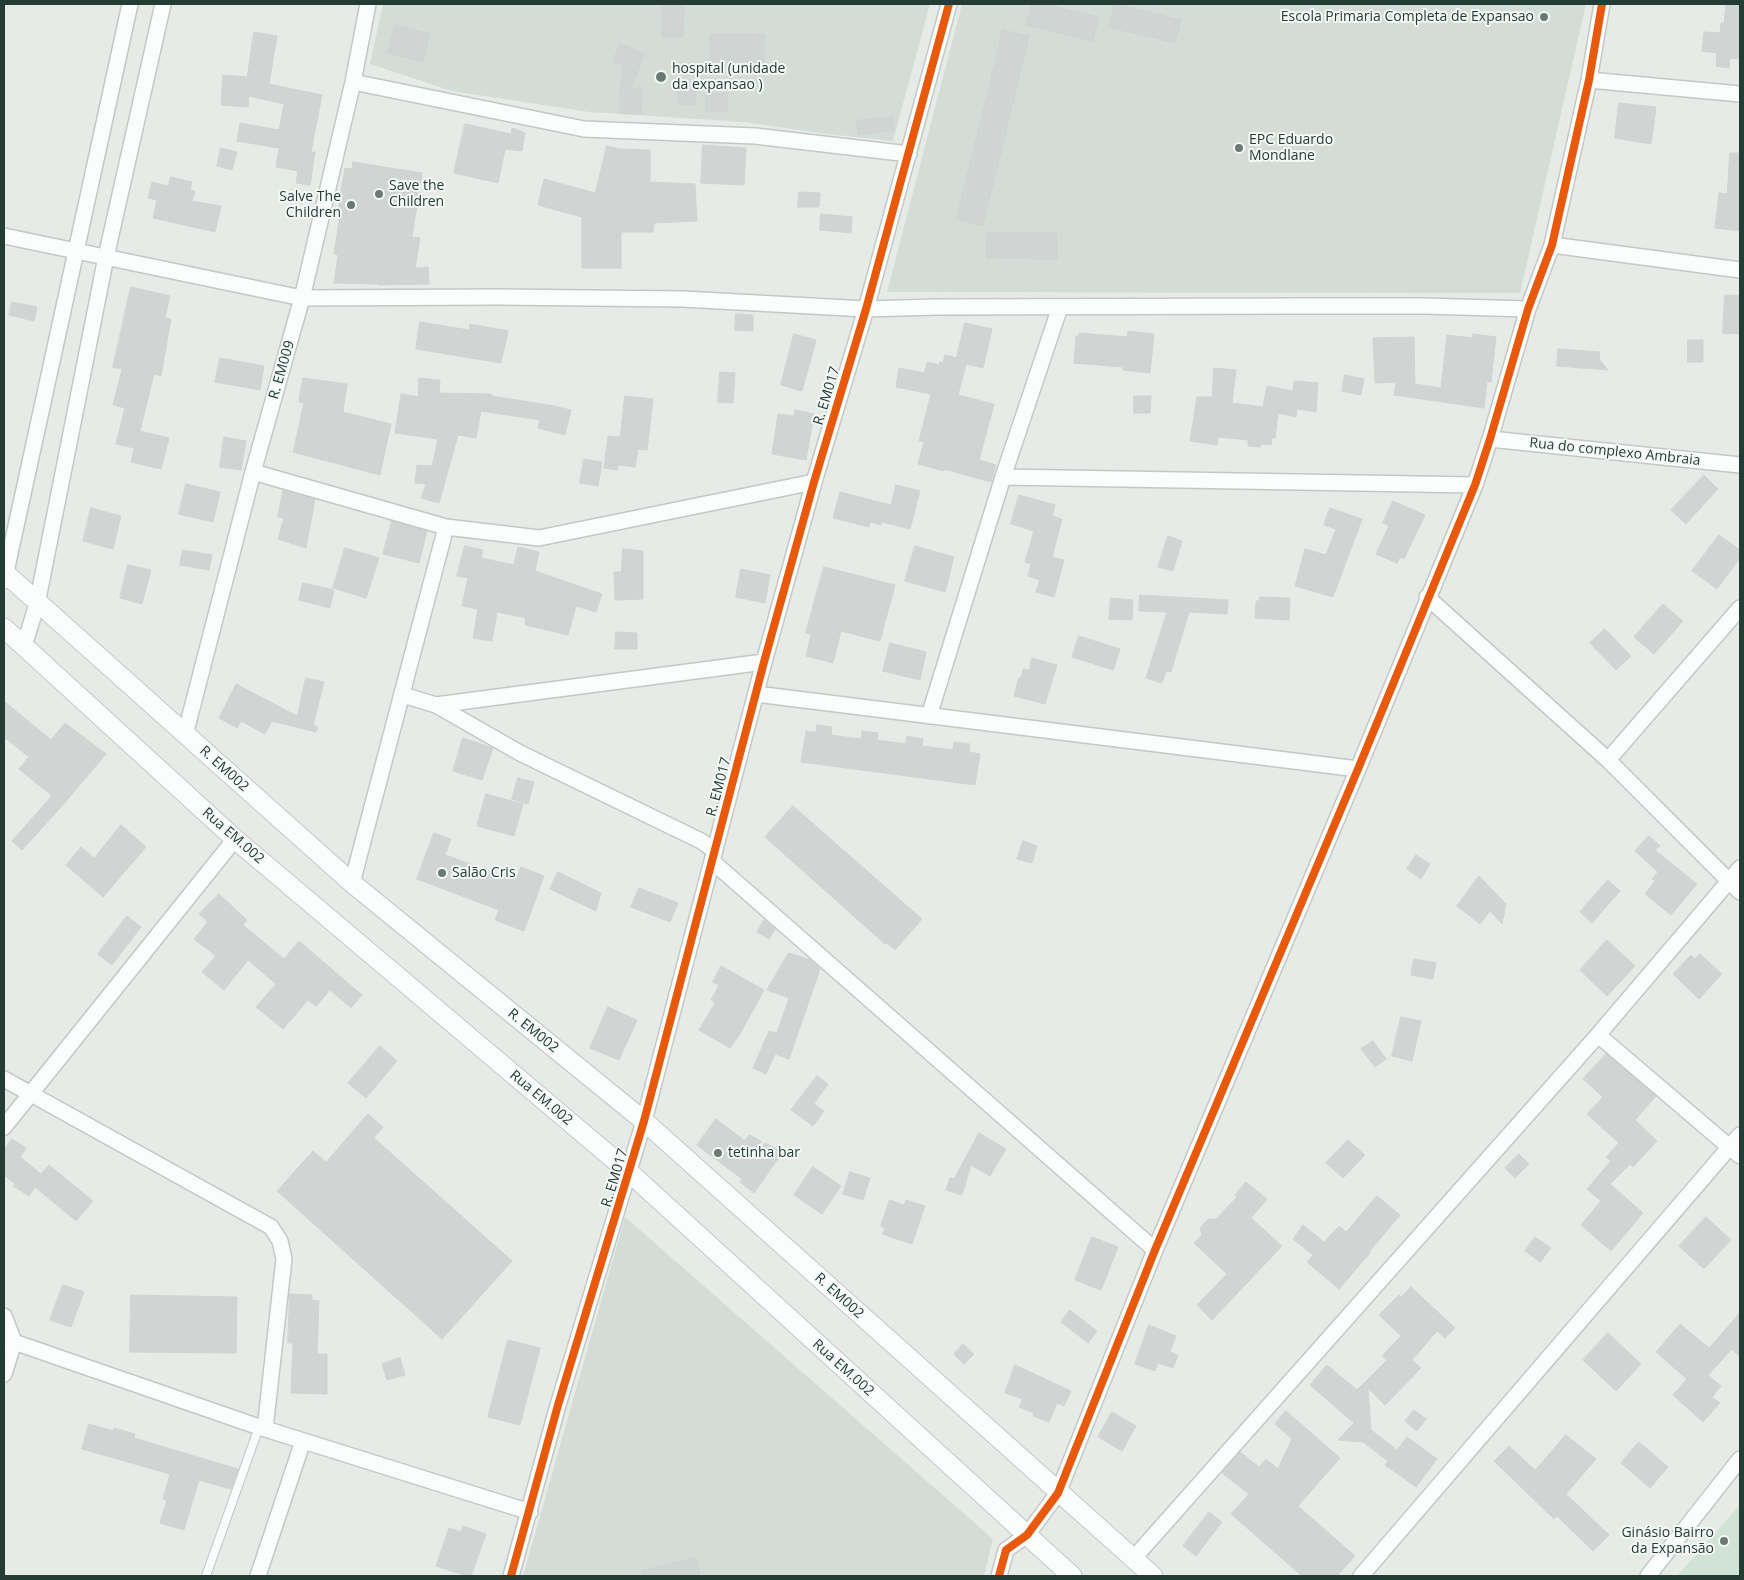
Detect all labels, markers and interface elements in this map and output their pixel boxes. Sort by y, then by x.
place label: Escola Primaria Completa de Expansao [1281,9,1534,25]
marker: Escola Primaria Completa de Expansao [1538,11,1550,23]
place label: hospital (unidade da expansao ) [672,61,785,94]
marker: hospital (unidade da expansao ) [654,70,668,84]
place label: EPC Eduardo Mondlane [1249,132,1333,164]
marker: EPC Eduardo Mondlane [1233,142,1245,154]
place label: Save the Children [389,178,444,210]
marker: Save the Children [373,188,385,200]
place label: Salve The Children [279,189,341,222]
marker: Salve The Children [345,199,357,211]
street label: R. EM009 [266,339,298,401]
street label: R. EM017 [810,365,844,427]
street label: Rua do complexo Ambraia [1529,435,1701,469]
street label: R. EM002 [196,743,252,795]
street label: R. EM017 [703,756,735,818]
street label: Rua EM.002 [199,804,267,868]
place label: Salão Cris [452,865,516,881]
marker: Salão Cris [436,867,448,879]
street label: R. EM002 [504,1005,562,1057]
street label: Rua EM.002 [506,1067,576,1129]
place label: tetinha bar [728,1145,800,1161]
street label: R. EM017 [598,1147,632,1209]
marker: tetinha bar [712,1147,724,1159]
street label: R. EM002 [811,1270,867,1322]
street label: Rua EM.002 [809,1336,877,1400]
place label: Ginásio Bairro da Expansão [1621,1525,1714,1558]
marker: Ginásio Bairro da Expansão [1718,1535,1730,1547]

